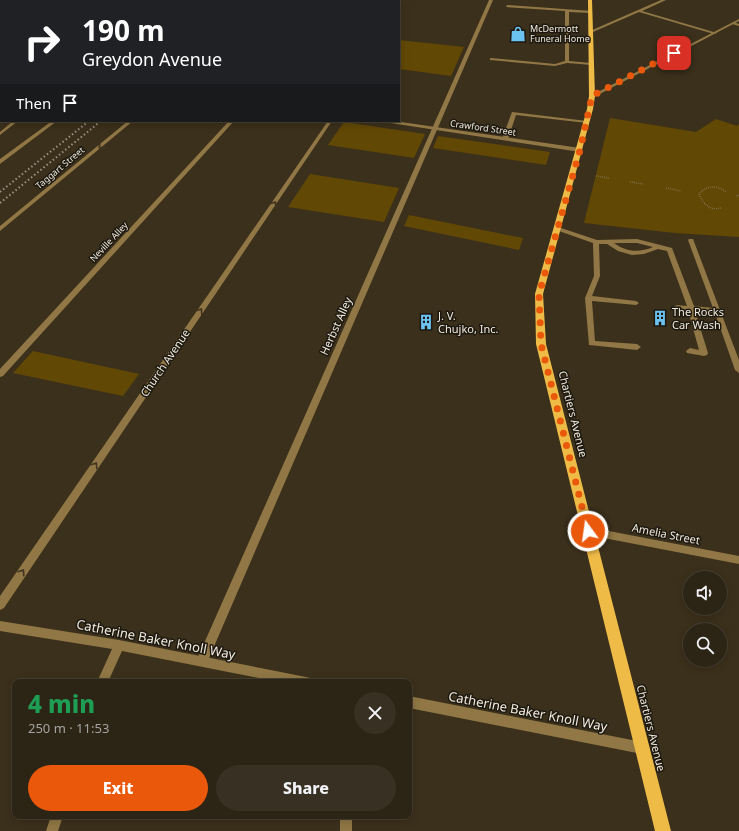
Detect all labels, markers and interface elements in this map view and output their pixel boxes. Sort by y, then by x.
text: 190 m [82,11,165,49]
icon: right [16,16,68,68]
place label: McDermott Funeral Home [530,22,590,45]
shop icon: McDermott Funeral Home [509,25,527,43]
pin [657,36,691,70]
icon: arrive [663,42,685,64]
text: Greydon Avenue [82,47,222,71]
icon: arrive [59,92,81,114]
text: Then [16,93,51,113]
street label: Crawford Street [449,116,518,139]
one-way arrow [99,141,106,148]
street label: Taggart Street [33,143,87,192]
one-way arrow [269,201,277,208]
street label: Neville Alley [87,218,131,265]
street label: Herbst Alley [316,294,355,357]
place label: The Rocks Car Wash [672,304,724,332]
place label: J. V. Chujko, Inc. [437,308,499,336]
one-way arrow [195,309,202,316]
building icon: The Rocks Car Wash [651,309,669,327]
building icon: J. V. Chujko, Inc. [417,313,435,331]
street label: Church Avenue [136,326,193,399]
street label: Chartiers Avenue [555,369,592,459]
one-way arrow [90,462,98,469]
position arrow [567,510,609,552]
street label: Amelia Street [631,520,701,547]
one-way arrow [17,570,24,577]
map controls [683,571,727,667]
button: sound [683,571,727,615]
street label: Catherine Baker Knoll Way [75,615,237,663]
button: search [683,623,727,667]
street label: Chartiers Avenue [633,683,670,773]
text: 4 min [28,687,95,720]
street label: Catherine Baker Knoll Way [447,687,609,735]
button: close [354,692,396,734]
text: 250 m · 11:53 [28,719,109,737]
button: Exit [28,765,208,811]
button: Share [216,765,396,811]

